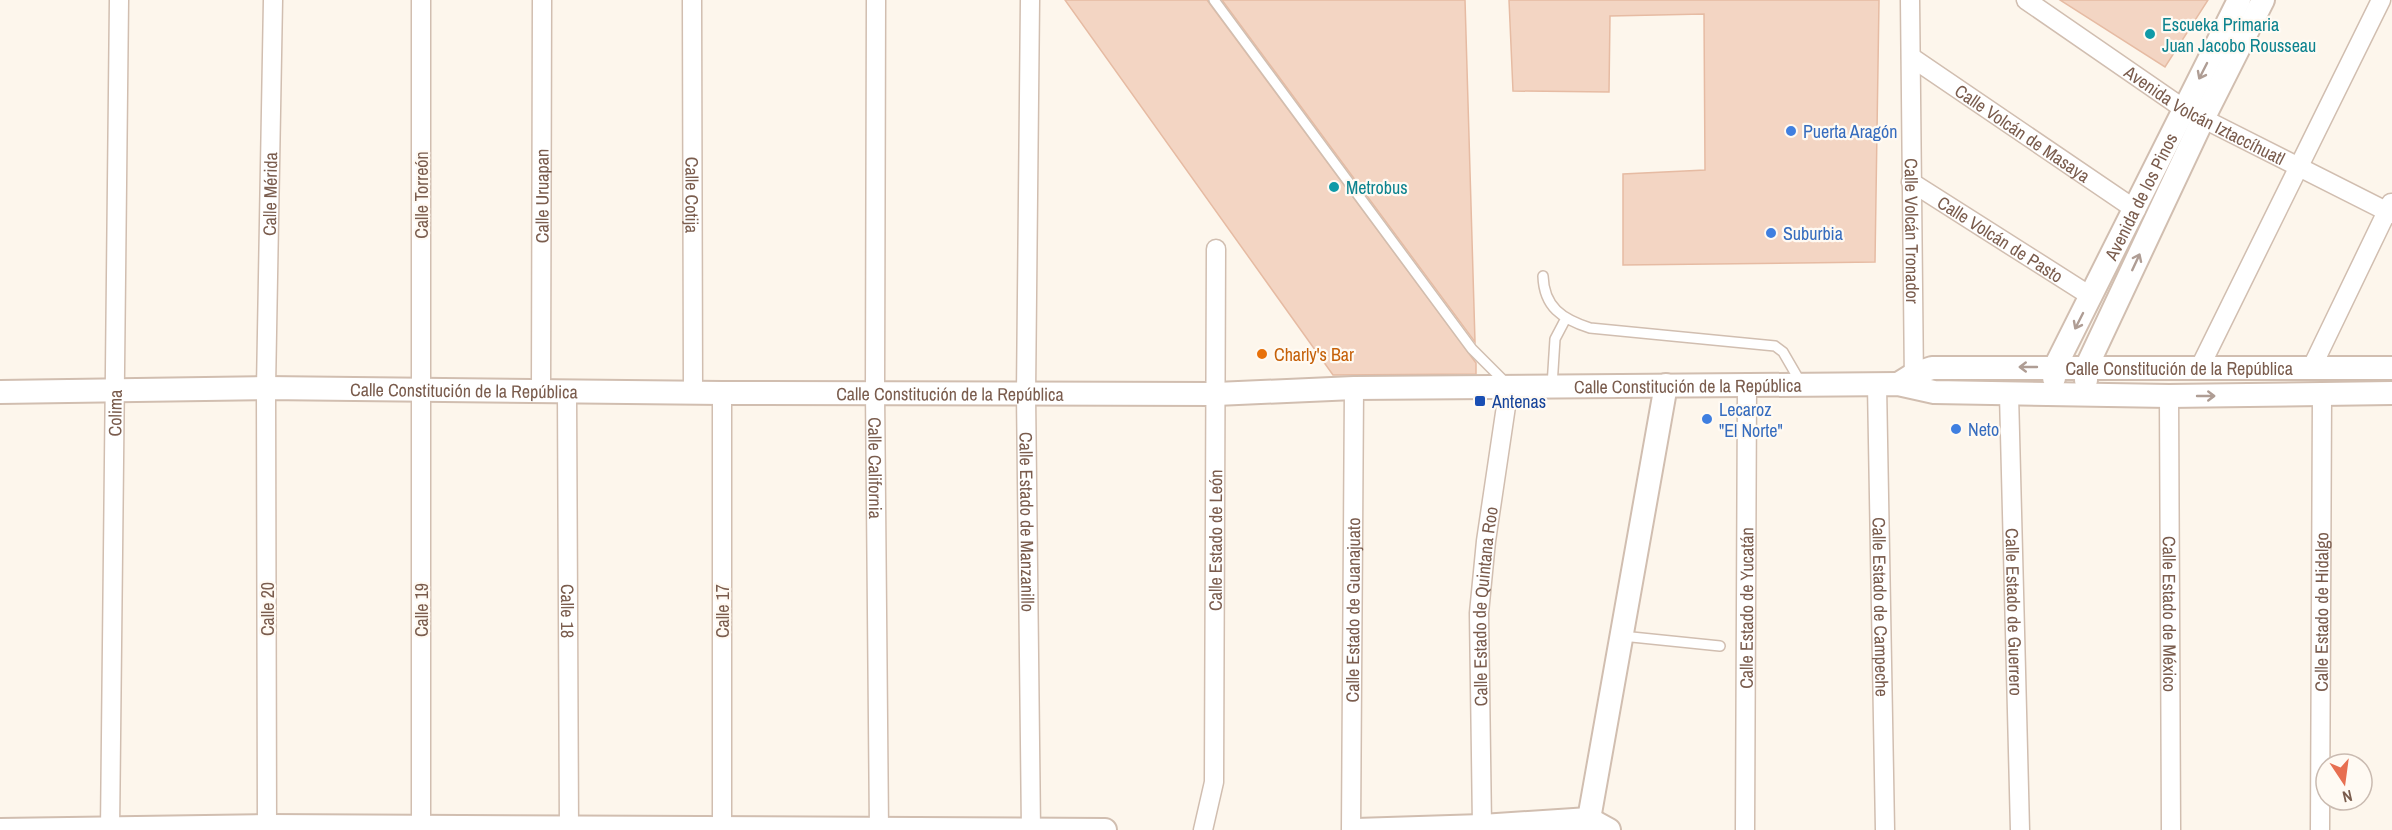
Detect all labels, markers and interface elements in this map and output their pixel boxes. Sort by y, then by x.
place label: Escueka Primaria Juan Jacobo Rousseau [2162,12,2316,58]
marker: Escueka Primaria Juan Jacobo Rousseau [2143,27,2157,41]
street label: Avenida Volcán Iztaccíhuatl [2119,59,2289,171]
one-way arrow [2197,62,2209,79]
street label: Calle Volcán de Masaya [1950,78,2095,188]
place label: Puerta Aragón [1803,119,1897,144]
marker: Puerta Aragón [1784,124,1798,138]
street label: Avenida de los Pinos [2098,128,2183,265]
street label: Calle Uruapan [529,149,554,243]
street label: Calle Torreón [409,151,434,239]
street label: Calle Mérida [256,152,283,236]
street label: Calle Cotija [680,157,705,233]
street label: Calle Volcán Tronador [1899,158,1926,304]
place label: Metrobus [1346,175,1408,200]
marker: Metrobus [1327,180,1341,194]
street label: Calle Volcán de Pasto [1933,190,2068,288]
place label: Suburbia [1783,221,1843,246]
marker: Suburbia [1764,226,1778,240]
one-way arrow [2130,254,2142,272]
one-way arrow [2073,312,2085,329]
place label: Charly's Bar [1274,342,1354,367]
marker: Charly's Bar [1255,347,1269,361]
street label: Calle Constitución de la República [2065,356,2293,381]
one-way arrow [2018,361,2038,373]
street label: Calle Constitución de la República [1574,372,1802,399]
street label: Calle Constitución de la República [350,376,578,404]
street label: Calle Constitución de la República [836,381,1064,406]
street label: Colima [102,389,127,437]
place label: Antenas [1491,389,1546,414]
one-way arrow [2196,390,2216,402]
marker: Antenas [1473,394,1487,408]
place label: Lecaroz "El Norte" [1719,397,1783,443]
marker: Lecaroz "El Norte" [1700,412,1714,426]
street label: Calle California [863,417,889,519]
place label: Neto [1968,417,1999,442]
marker: Neto [1949,422,1963,436]
street label: Calle Estado de Manzanillo [1014,432,1041,612]
street label: Calle Estado de León [1202,470,1228,611]
street label: Calle Estado de Quintana Roo [1466,505,1503,706]
street label: Calle Estado de Campeche [1867,517,1895,697]
street label: Calle Estado de Guanajuato [1339,518,1366,703]
street label: Calle Estado de Yucatán [1733,527,1759,689]
street label: Calle Estado de Guerrero [2000,528,2029,696]
street label: Calle Estado de Hidalgo [2308,532,2334,692]
street label: Calle Estado de México [2157,536,2183,692]
street label: Calle 20 [255,582,280,636]
street label: Calle 19 [409,583,434,637]
street label: Calle 18 [555,584,581,638]
street label: Calle 17 [710,584,735,638]
north arrow [2314,752,2374,812]
text: N [2340,785,2354,808]

